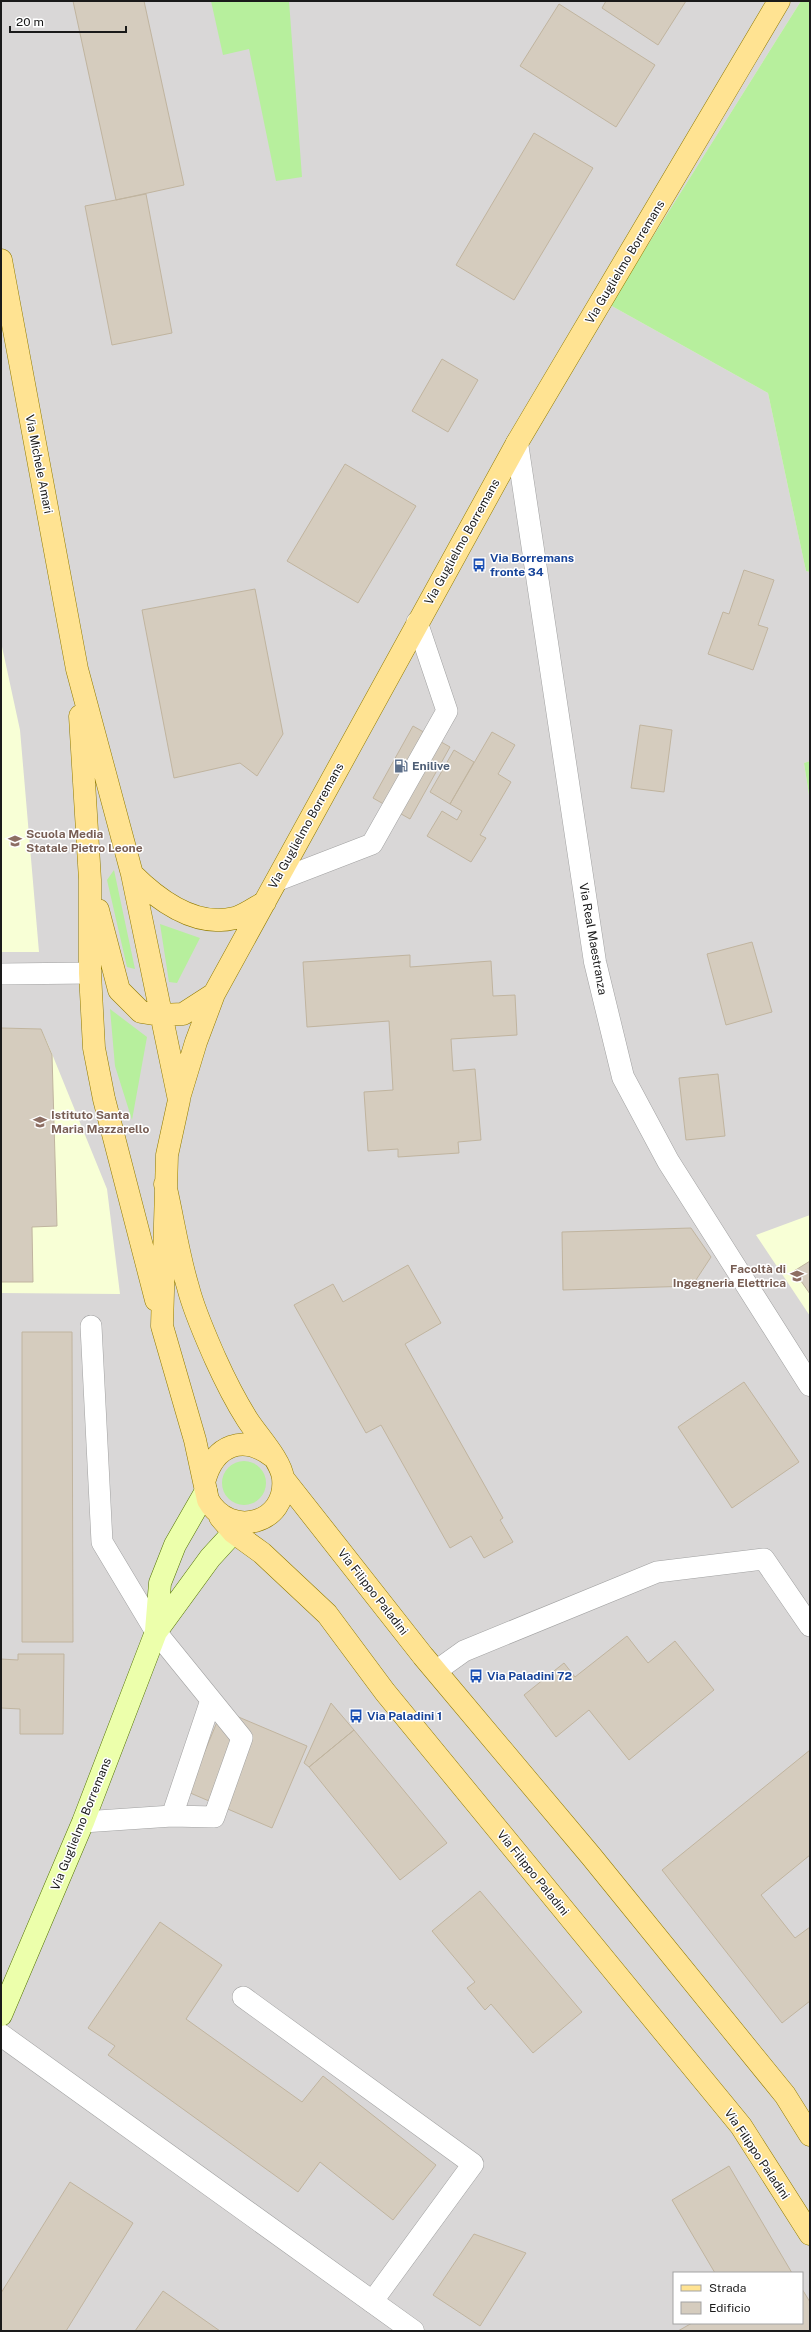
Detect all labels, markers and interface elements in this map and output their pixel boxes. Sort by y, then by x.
scale bar [10,8,126,34]
text: 20 m [16,15,44,29]
street label: Via Guglielmo Borremans [583,198,667,326]
street label: Via Michele Amari [23,413,55,515]
street label: Via Guglielmo Borremans [422,477,502,607]
place label: Via Borremans fronte 34 [490,551,574,579]
bus stop icon: Via Borremans fronte 34 [471,557,487,573]
fuel station icon: Enilive [393,758,409,774]
place label: Enilive [412,759,450,773]
street label: Via Guglielmo Borremans [266,761,346,891]
place label: Scuola Media Statale Pietro Leone [26,827,143,855]
school or university icon: Scuola Media Statale Pietro Leone [7,833,23,849]
street label: Via Real Maestranza [576,882,610,996]
place label: Istituto Santa Maria Mazzarello [51,1108,149,1136]
school or university icon: Istituto Santa Maria Mazzarello [32,1114,48,1130]
place label: Facoltà di Ingegneria Elettrica [673,1262,786,1290]
school or university icon: Facoltà di Ingegneria Elettrica [789,1268,805,1284]
street label: Via Filippo Paladini [335,1546,411,1638]
bus stop icon: Via Paladini 72 [468,1668,484,1684]
place label: Via Paladini 72 [487,1669,572,1683]
bus stop icon: Via Paladini 1 [348,1708,364,1724]
place label: Via Paladini 1 [367,1709,442,1723]
street label: Via Guglielmo Borremans [48,1756,114,1892]
street label: Via Filippo Paladini [494,1827,572,1919]
street label: Via Filippo Paladini [722,2106,792,2202]
legend [673,2272,803,2324]
text: Strada [709,2281,746,2295]
text: Edificio [709,2301,751,2315]

